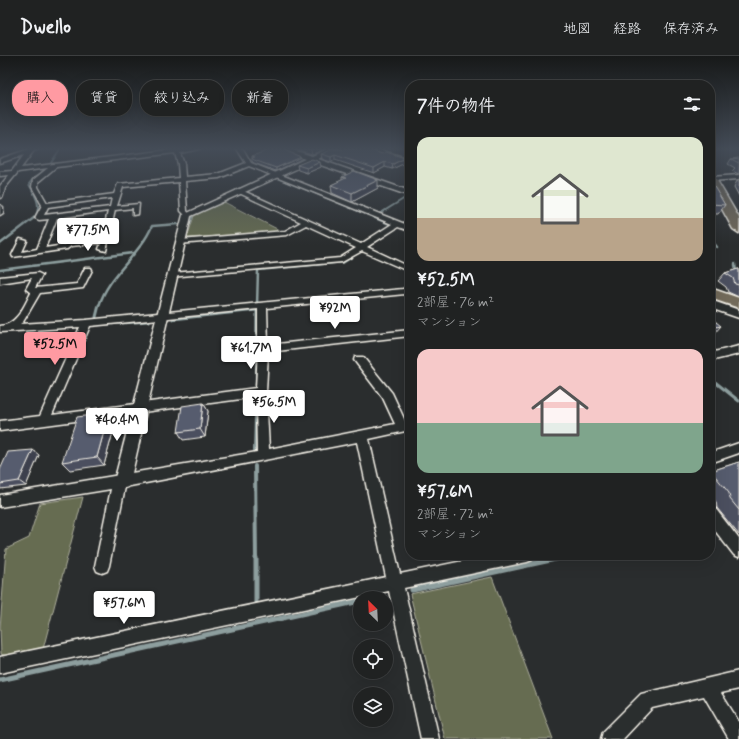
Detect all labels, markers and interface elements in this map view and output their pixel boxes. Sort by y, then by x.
text: Dwello [20,15,71,40]
text: 地図 [563,20,591,38]
text: 経路 [613,20,641,38]
text: 保存済み [663,20,719,38]
chip: 購入 [12,80,68,116]
chip: 賃貸 [76,80,132,116]
chip: 絞り込み [140,80,224,116]
chip: 新着 [232,80,288,116]
icon: filters [681,93,703,115]
text: 7件の物件 [417,95,495,117]
icon: home [524,163,596,235]
pin: ¥77.5M [55,218,121,252]
text: ¥77.5M [66,222,110,239]
text: ¥52.5M [417,269,475,291]
text: 2部屋 · 76 m² [417,294,494,311]
pin: ¥92M [311,296,359,330]
text: ¥92M [319,300,351,317]
text: マンション [417,314,481,331]
pin: ¥52.5M [22,332,88,366]
text: ¥52.5M [33,336,77,353]
pin: ¥61.7M [218,336,284,370]
text: ¥61.7M [230,340,272,357]
icon: home [524,375,596,447]
pin: ¥56.5M [241,390,307,424]
text: ¥56.5M [252,394,296,411]
pin: ¥40.4M [84,408,150,442]
text: ¥40.4M [95,412,139,429]
text: ¥57.6M [417,481,473,503]
text: 2部屋 · 72 m² [417,506,494,523]
text: マンション [417,526,481,543]
pin: ¥57.6M [91,591,157,625]
north arrow [353,591,393,631]
map controls [353,591,393,727]
text: ¥57.6M [103,595,145,612]
button: locate [353,639,393,679]
button: layers [353,687,393,727]

